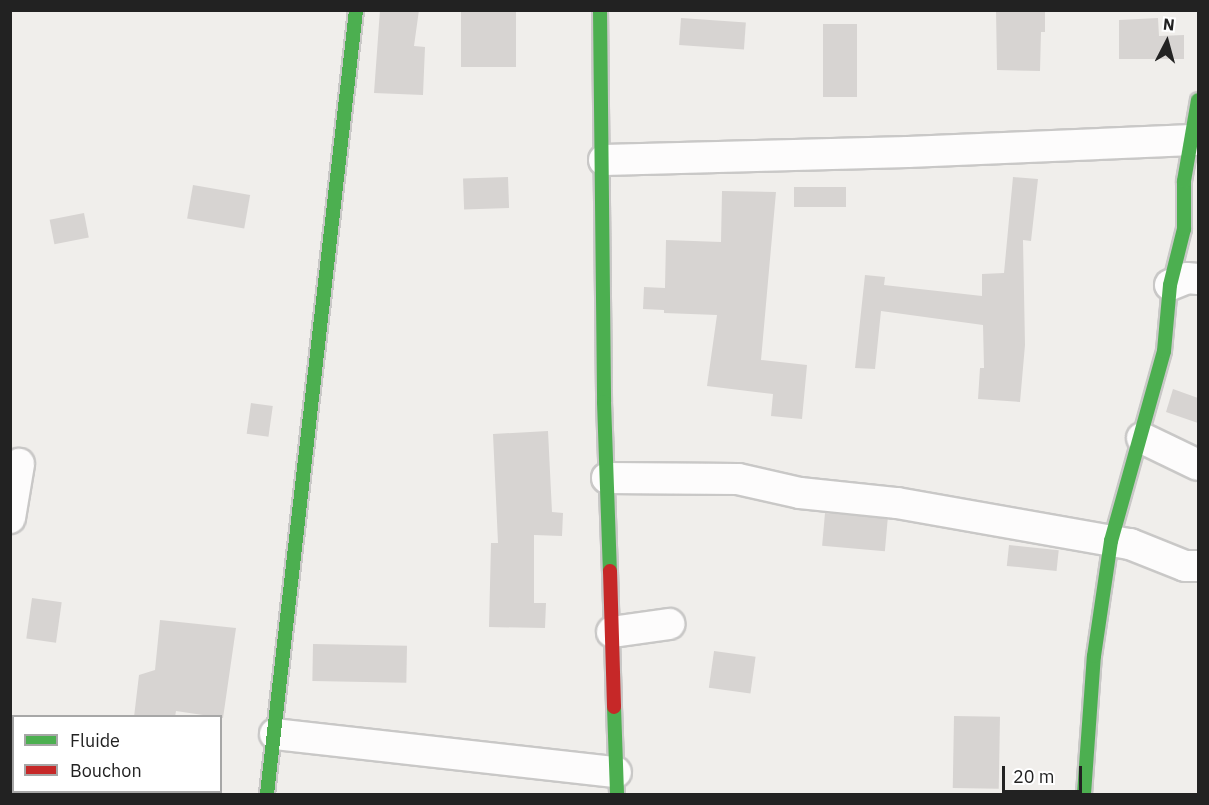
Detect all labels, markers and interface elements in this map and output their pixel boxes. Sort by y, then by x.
north arrow [1137,12,1197,72]
text: N [1162,14,1176,35]
legend [12,715,222,793]
text: Fluide [70,729,120,752]
scale bar [1005,754,1084,792]
text: Bouchon [70,759,142,782]
text: 20 m [1013,765,1055,788]

